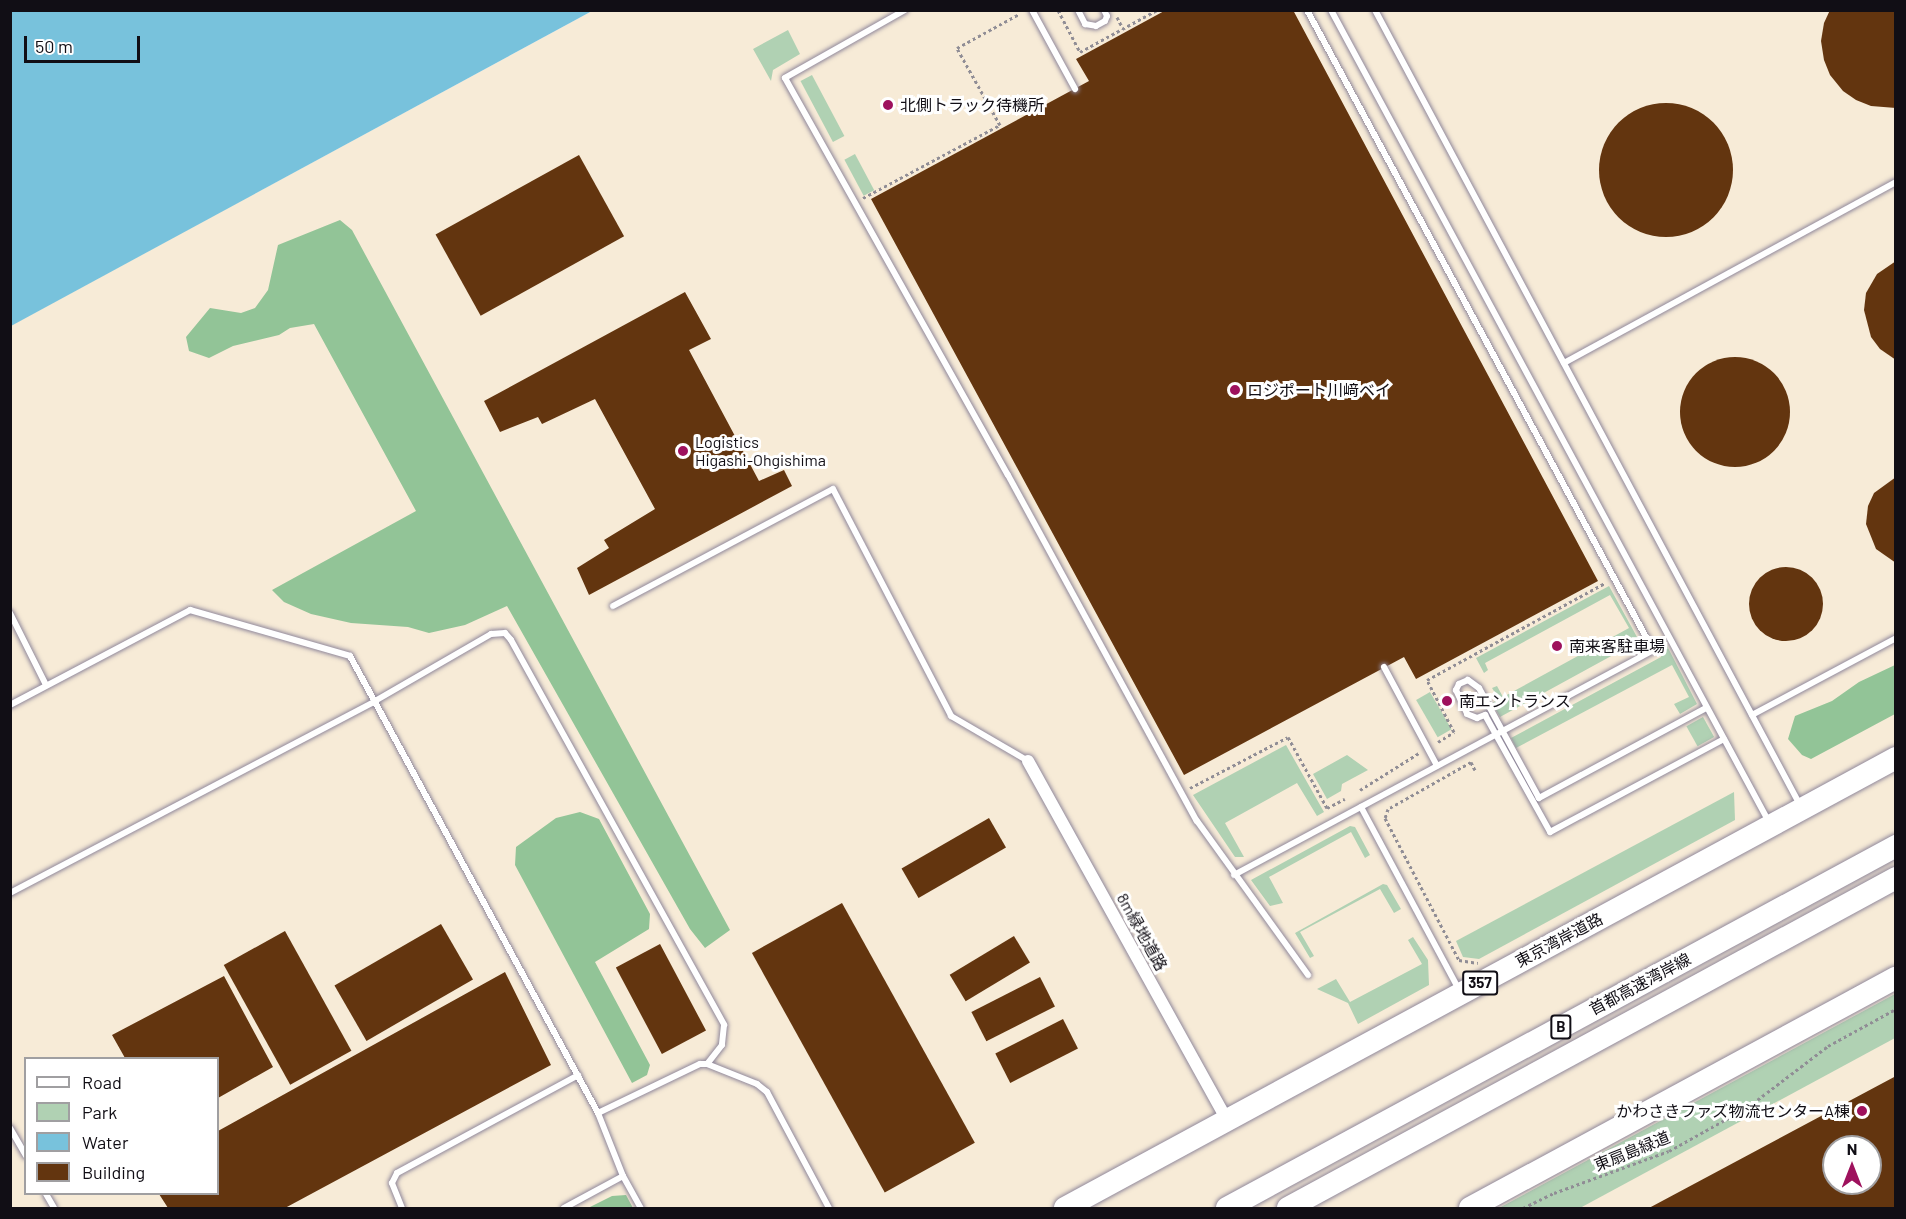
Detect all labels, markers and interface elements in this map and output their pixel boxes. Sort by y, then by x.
scale bar [27,24,142,62]
text: 50 m [35,35,73,57]
place label: 北側トラック待機所 [900,95,1044,115]
marker: 北側トラック待機所 [881,98,895,112]
place label: ロジポート川﨑ベイ [1247,380,1391,400]
marker: ロジポート川﨑ベイ [1228,383,1242,397]
place label: Logistics Higashi-Ohgishima [695,432,826,470]
marker: Logistics Higashi-Ohgishima [676,444,690,458]
place label: 南来客駐車場 [1569,636,1665,656]
marker: 南来客駐車場 [1550,639,1564,653]
place label: 南エントランス [1459,691,1571,711]
marker: 南エントランス [1440,694,1454,708]
street label: 8m緑地道路 [1113,890,1171,974]
street label: 東京湾岸道路 [1512,909,1606,971]
street label: 首都高速湾岸線 [1586,949,1694,1019]
road number: 357 [1462,971,1498,995]
road number: B [1549,1015,1573,1039]
legend [24,1057,219,1195]
text: Road [82,1071,122,1093]
text: Park [82,1101,117,1123]
place label: かわさきファズ物流センターA棟 [1616,1101,1850,1121]
marker: かわさきファズ物流センターA棟 [1855,1104,1869,1118]
street label: 東扇島緑道 [1591,1127,1673,1175]
text: Water [82,1131,129,1153]
north arrow [1822,1135,1882,1195]
text: N [1847,1139,1857,1158]
text: Building [82,1161,145,1183]

